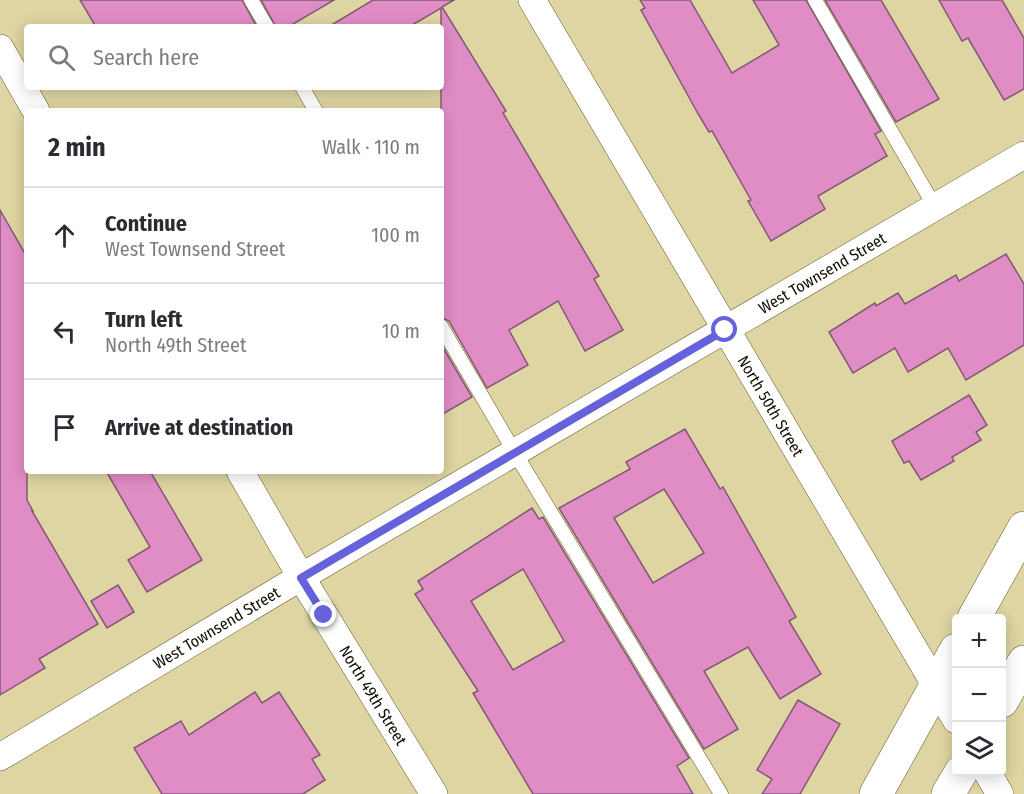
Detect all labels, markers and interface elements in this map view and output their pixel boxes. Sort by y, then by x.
search box [24,24,444,90]
icon: search [45,41,78,74]
text: Search here [93,44,199,71]
text: 2 min [48,132,106,163]
text: Walk · 110 m [322,135,420,159]
text: Continue [105,210,187,237]
icon: ahead [48,219,81,252]
text: 100 m [371,223,420,247]
street label: West Townsend Street [755,228,890,317]
text: West Townsend Street [105,237,285,261]
text: Turn left [105,306,183,333]
icon: left [48,315,81,348]
route start [711,316,737,342]
text: 10 m [382,319,420,343]
text: North 49th Street [105,333,246,357]
street label: North 50th Street [734,352,808,460]
icon: arrive [48,411,81,444]
text: Arrive at destination [105,414,293,441]
street label: West Townsend Street [149,582,284,673]
route end [310,601,336,627]
map controls [952,614,1006,776]
button: + [952,614,1006,668]
street label: North 49th Street [336,642,412,749]
button: − [952,668,1006,722]
button: layers [952,722,1006,776]

